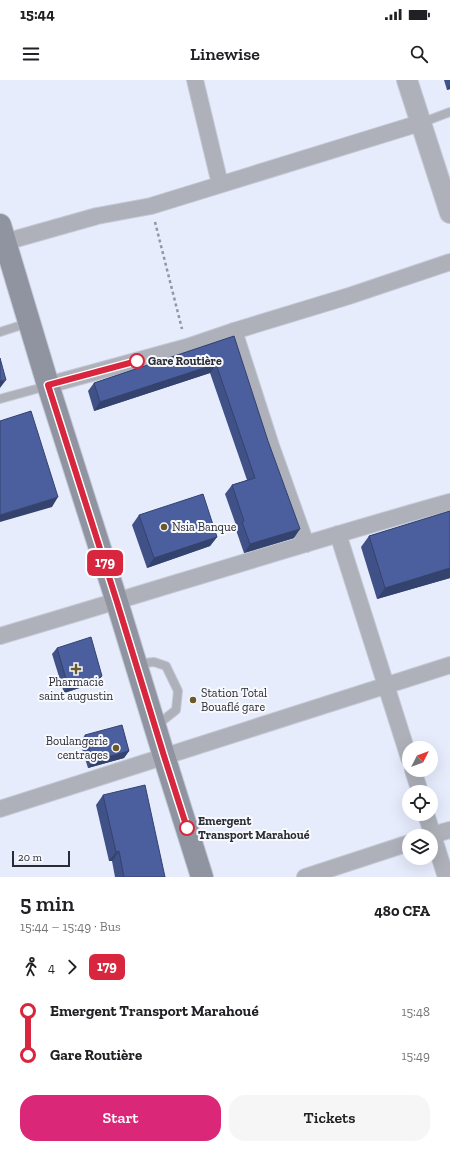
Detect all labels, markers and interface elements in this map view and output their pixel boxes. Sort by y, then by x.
text: 15:44 [20,5,55,23]
icon: menu [20,43,42,65]
text: Linewise [190,43,260,65]
icon: search [408,43,430,65]
marker: Gare Routière [129,353,145,369]
place label: Gare Routière [148,354,222,368]
place label: Nsia Banque [172,520,237,534]
marker: Nsia Banque [159,522,169,532]
line badge: 179 [82,550,128,576]
text: 179 [95,554,115,571]
marker: Pharmacie saint augustin [71,664,81,674]
place label: Pharmacie saint augustin [39,675,113,703]
place label: Station Total Bouaflé gare [201,686,267,714]
marker: Station Total Bouaflé gare [188,695,198,705]
place label: Boulangerie centrages [46,734,108,762]
north arrow [402,741,438,777]
map controls [402,741,438,865]
marker: Boulangerie centrages [111,743,121,753]
button: locate [402,785,438,821]
place label: Emergent Transport Marahoué [198,814,310,842]
marker: Emergent Transport Marahoué [179,820,195,836]
button: layers [402,829,438,865]
scale bar [12,849,70,868]
text: 20 m [18,851,42,864]
text: 5 min [20,890,74,917]
text: 480 CFA [374,902,430,920]
text: 15:44 – 15:49 · Bus [20,919,121,934]
icon: walk [20,956,42,978]
icon: forward [61,956,83,978]
text: 179 [97,958,117,975]
text: 4 [48,960,55,975]
text: Emergent Transport Marahoué [50,1002,259,1020]
text: 15:48 [401,1004,430,1019]
text: Gare Routière [50,1046,142,1064]
text: 15:49 [402,1048,430,1063]
button: Start [20,1095,221,1141]
button: Tickets [229,1095,430,1141]

